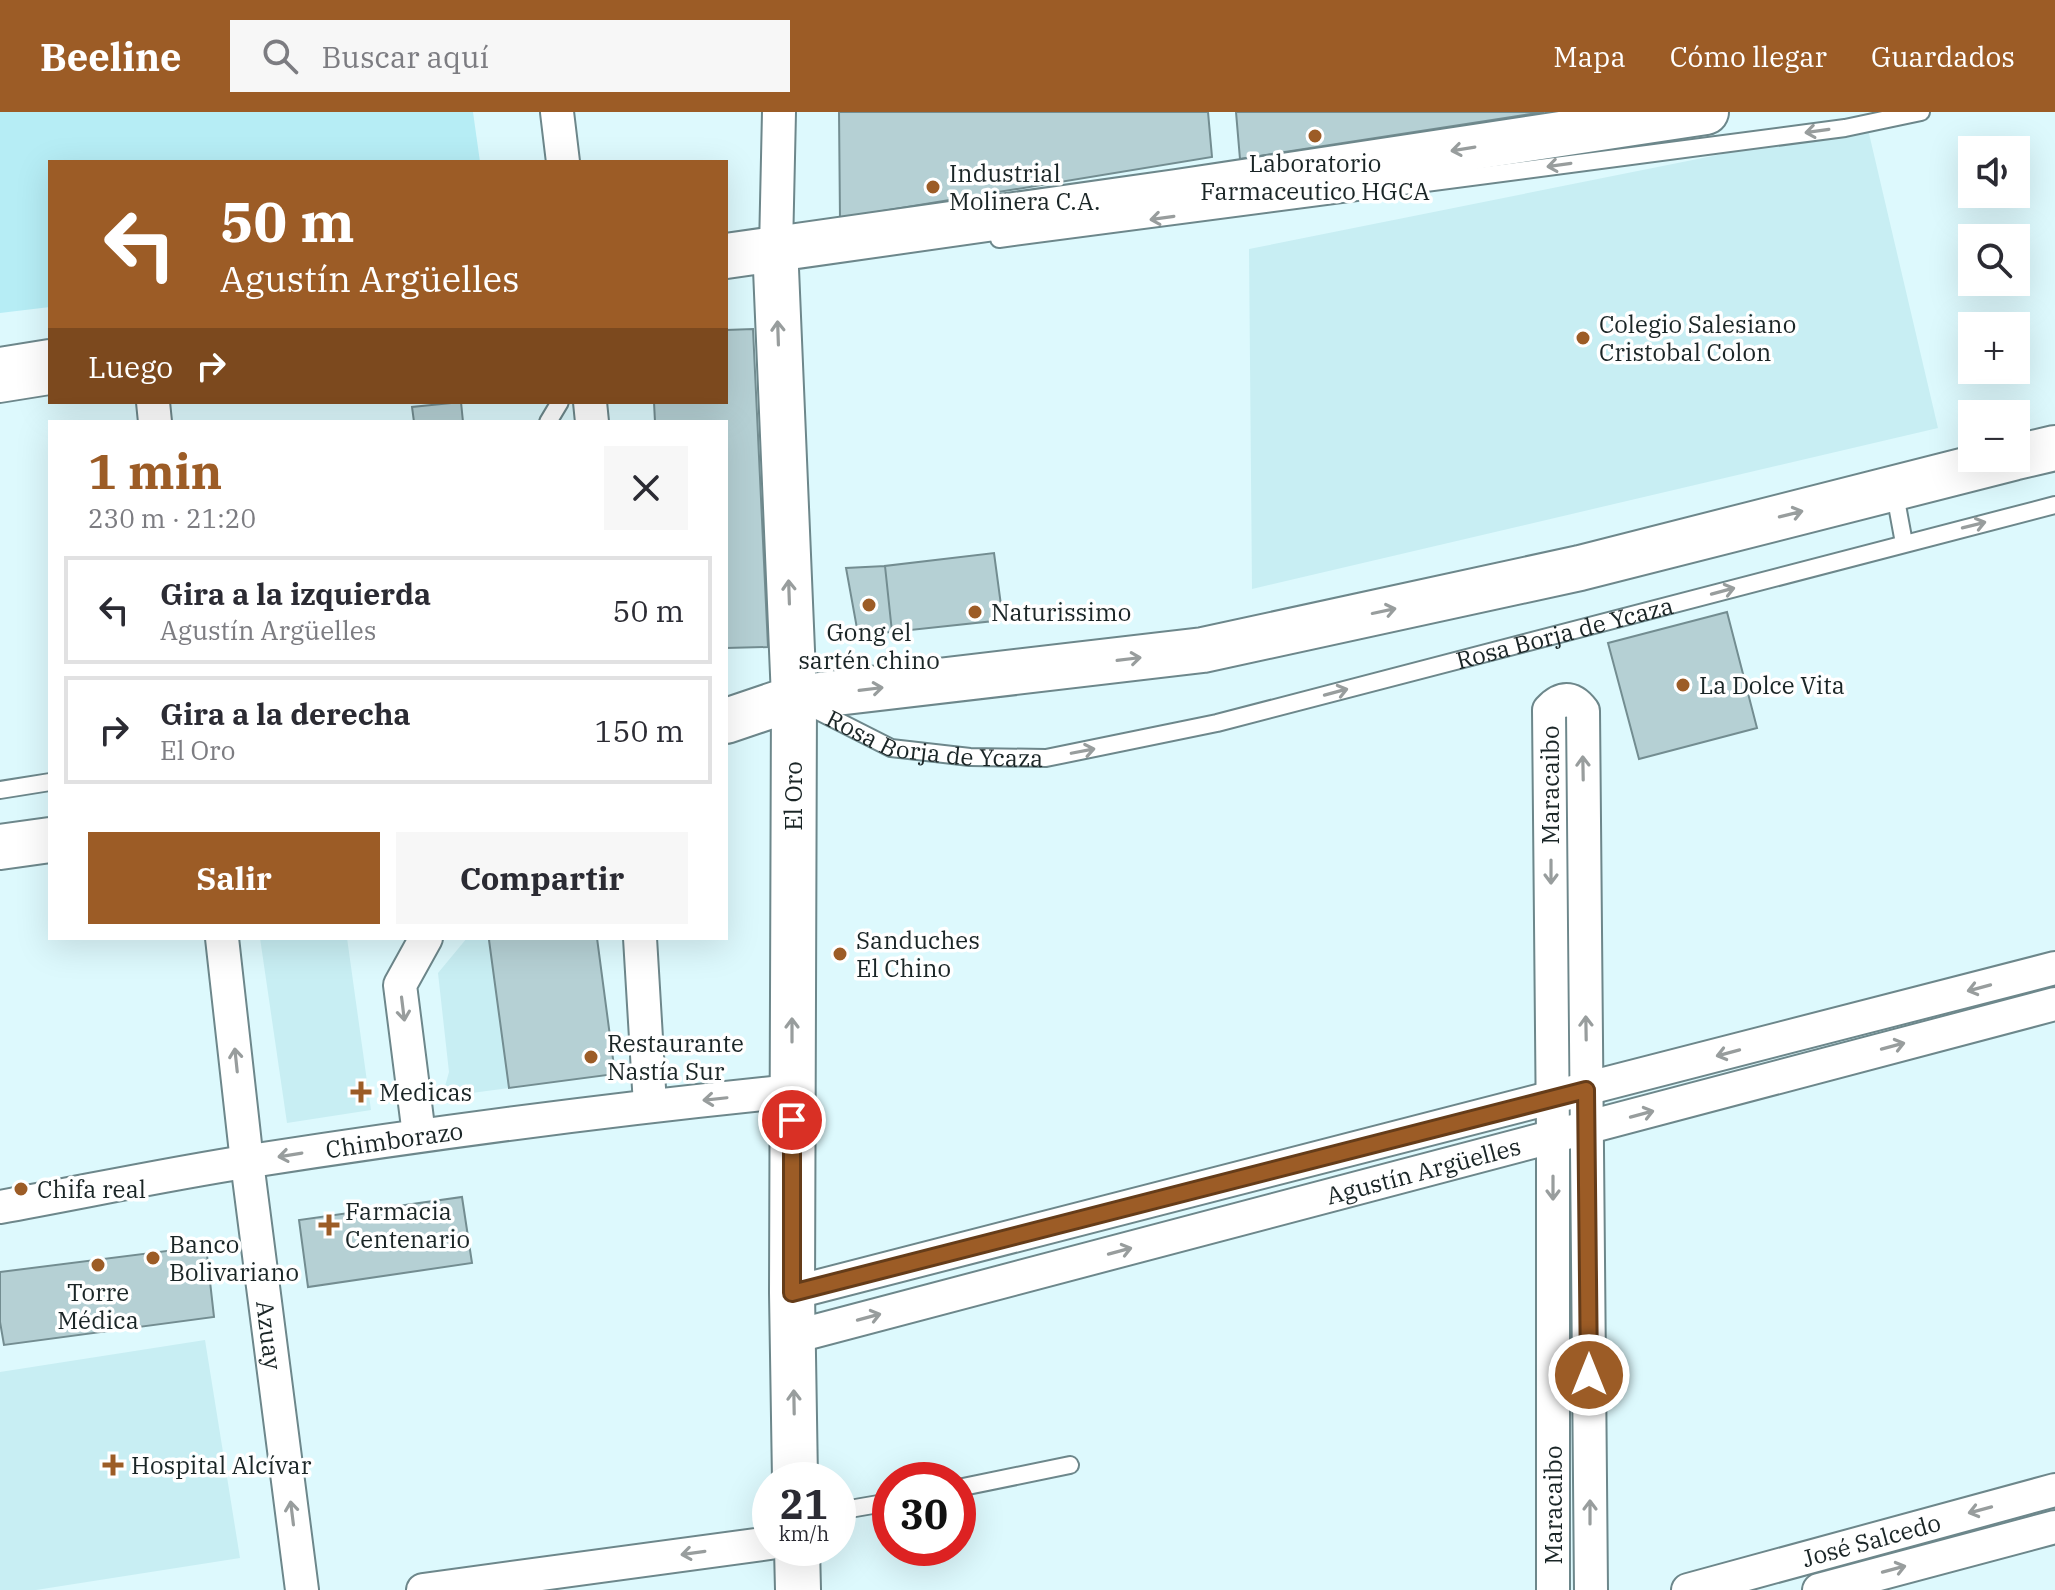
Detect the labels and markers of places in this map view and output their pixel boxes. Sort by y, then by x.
marker: Laboratorio Farmaceutico HGCA [1306,127,1324,145]
place label: Laboratorio Farmaceutico HGCA [1200,147,1430,207]
place label: Industrial Molinera C.A. [949,157,1100,217]
marker: Industrial Molinera C.A. [924,178,942,196]
place label: Colegio Salesiano Cristobal Colon [1599,308,1796,368]
marker: Colegio Salesiano Cristobal Colon [1574,329,1592,347]
marker: Gong el sartén chino [860,596,878,614]
place label: Naturissimo [991,596,1131,628]
marker: Naturissimo [966,603,984,621]
place label: Gong el sartén chino [798,616,940,676]
place label: La Dolce Vita [1699,669,1845,701]
marker: La Dolce Vita [1674,676,1692,694]
place label: Sanduches El Chino [856,924,980,984]
marker: Sanduches El Chino [831,945,849,963]
place label: Restaurante Nastía Sur [607,1027,744,1087]
marker: Restaurante Nastía Sur [582,1048,600,1066]
place label: Medicas [379,1076,472,1108]
marker: Medicas [350,1081,372,1103]
pin [758,1086,826,1154]
place label: Chifa real [37,1173,146,1205]
marker: Chifa real [12,1180,30,1198]
place label: Farmacia Centenario [345,1195,470,1255]
marker: Farmacia Centenario [320,1216,338,1234]
place label: Banco Bolivariano [169,1228,299,1288]
marker: Banco Bolivariano [144,1249,162,1267]
marker: Torre Médica [89,1256,107,1274]
place label: Torre Médica [57,1276,139,1336]
place label: Hospital Alcívar [131,1449,312,1481]
marker: Hospital Alcívar [102,1454,124,1476]

